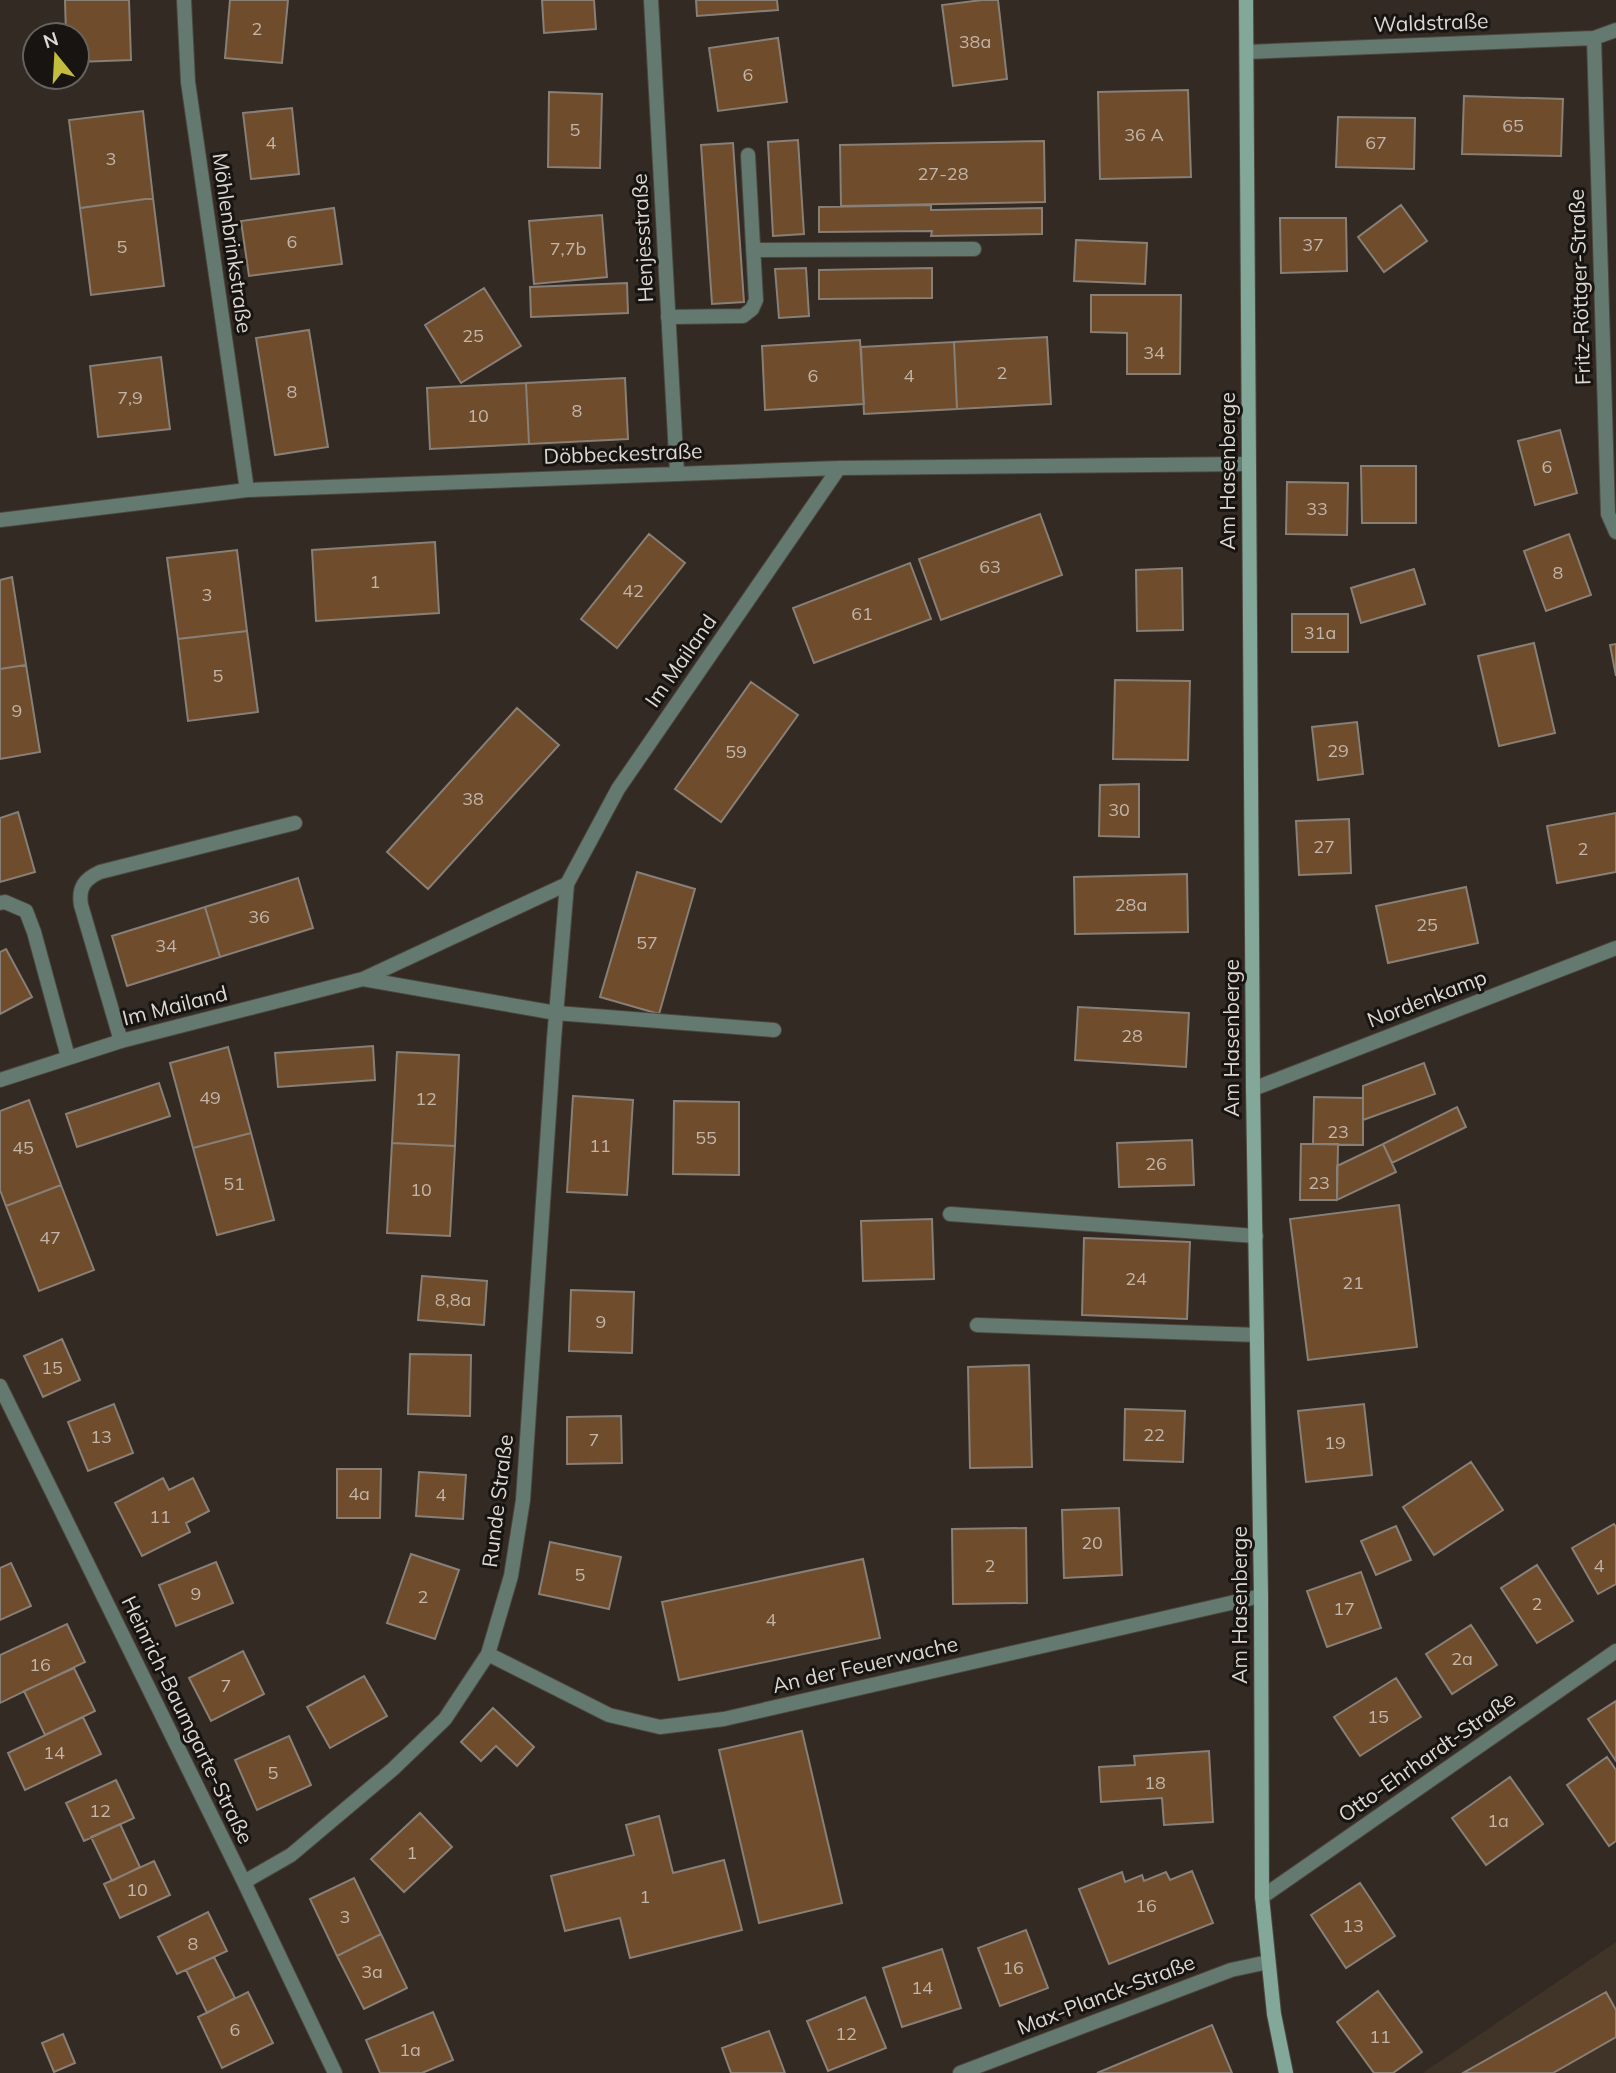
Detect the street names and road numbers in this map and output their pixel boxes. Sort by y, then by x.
street label: Waldstraße [1373,7,1489,37]
street label: Möhlenbrinkstraße [207,151,259,335]
street label: Henjesstraße [626,173,658,303]
street label: Fritz-Röttger-Straße [1563,189,1595,386]
street label: Am Hasenberge [1214,392,1240,550]
street label: Döbbeckestraße [543,437,703,469]
street label: Im Mailand [639,609,722,712]
street label: Am Hasenberge [1218,959,1244,1117]
street label: Nordenkamp [1363,963,1490,1033]
street label: Im Mailand [119,979,230,1031]
street label: Runde Straße [476,1433,518,1569]
street label: Am Hasenberge [1226,1526,1252,1684]
street label: Heinrich-Baumgarte-Straße [116,1591,259,1848]
street label: An der Feuerwache [769,1630,960,1698]
street label: Otto-Ehrhardt-Straße [1333,1685,1520,1827]
street label: Max-Planck-Straße [1013,1948,1198,2040]

